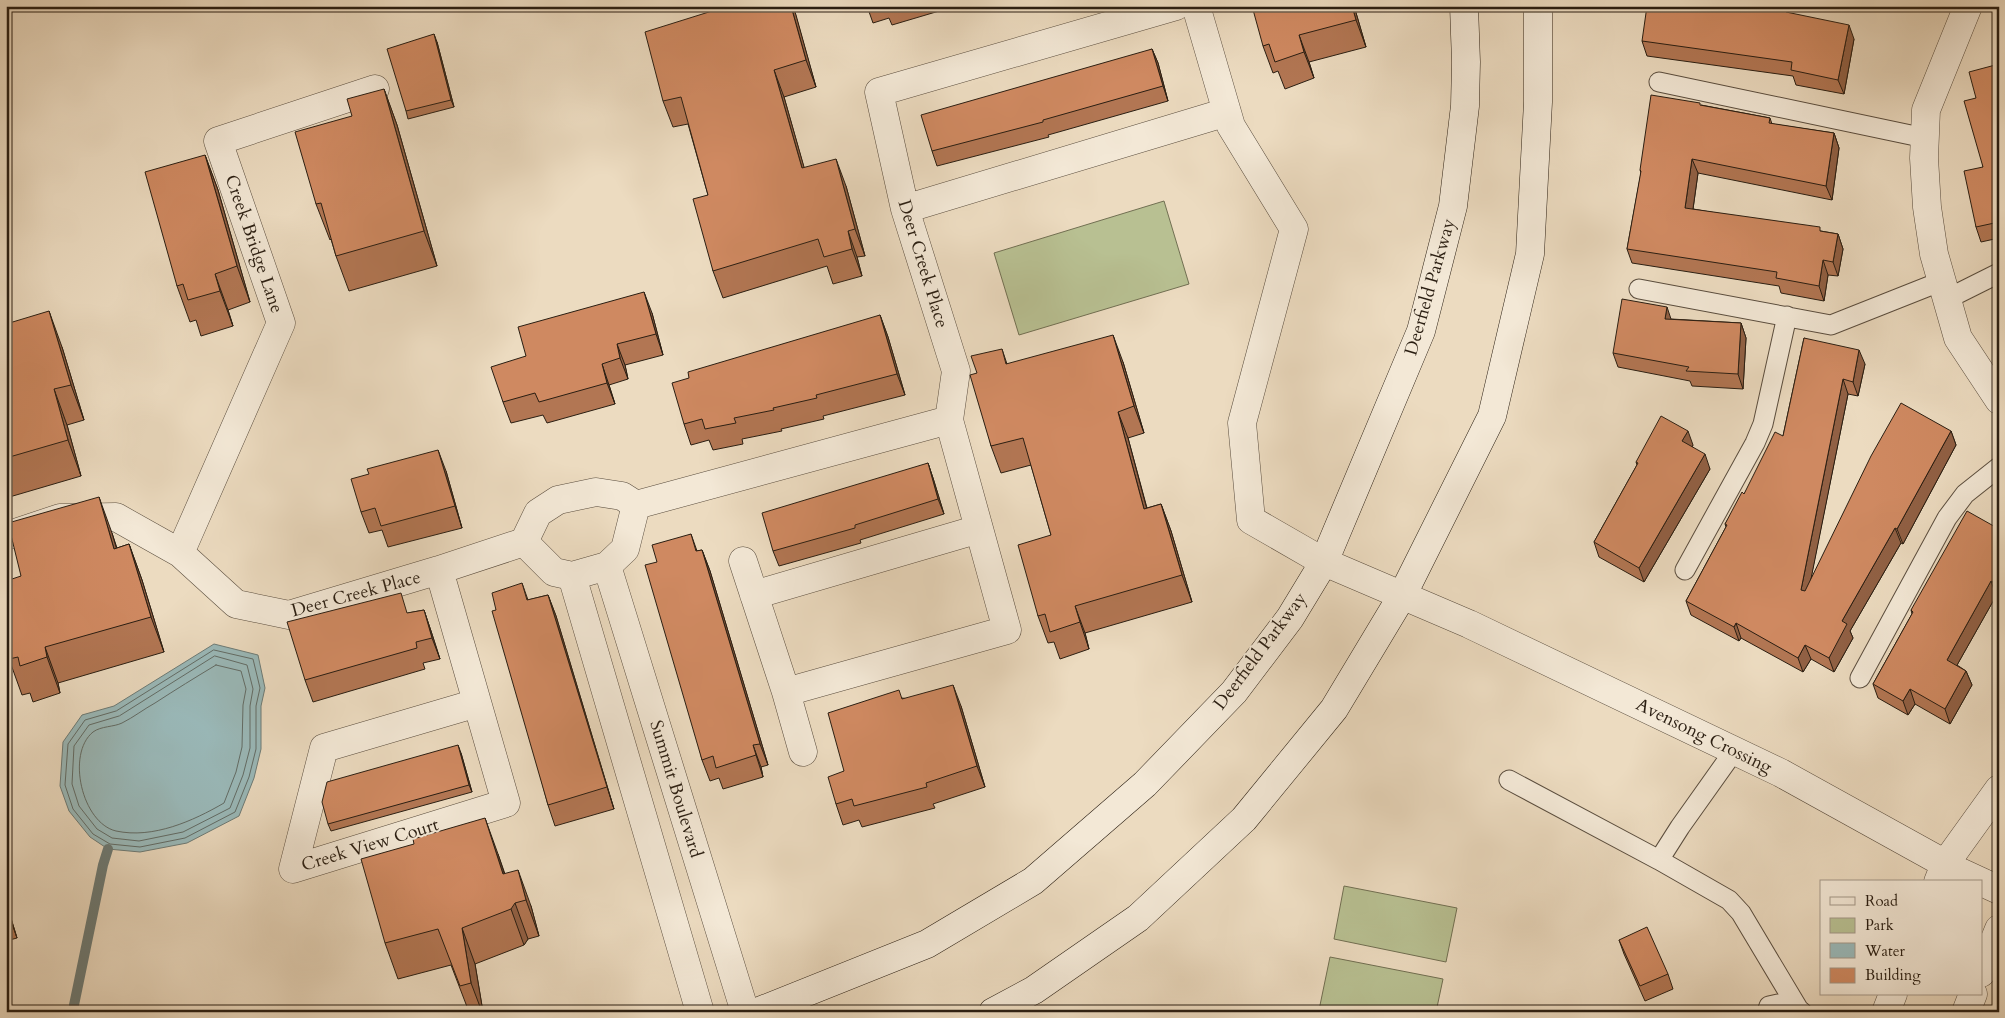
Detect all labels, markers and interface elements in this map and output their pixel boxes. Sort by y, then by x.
street label: Creek Bridge Lane [219,171,289,317]
street label: Deer Creek Place [892,197,954,331]
street label: Deerfield Parkway [1399,215,1462,358]
street label: Deer Creek Place [289,565,423,623]
street label: Deerfield Parkway [1208,587,1313,715]
street label: Avensong Crossing [1632,692,1777,780]
street label: Summit Boulevard [643,717,709,861]
street label: Creek View Court [298,812,442,878]
legend [1820,880,1982,996]
text: Road [1865,891,1898,911]
text: Park [1865,915,1894,935]
text: Water [1864,941,1906,961]
text: Building [1865,965,1921,985]

